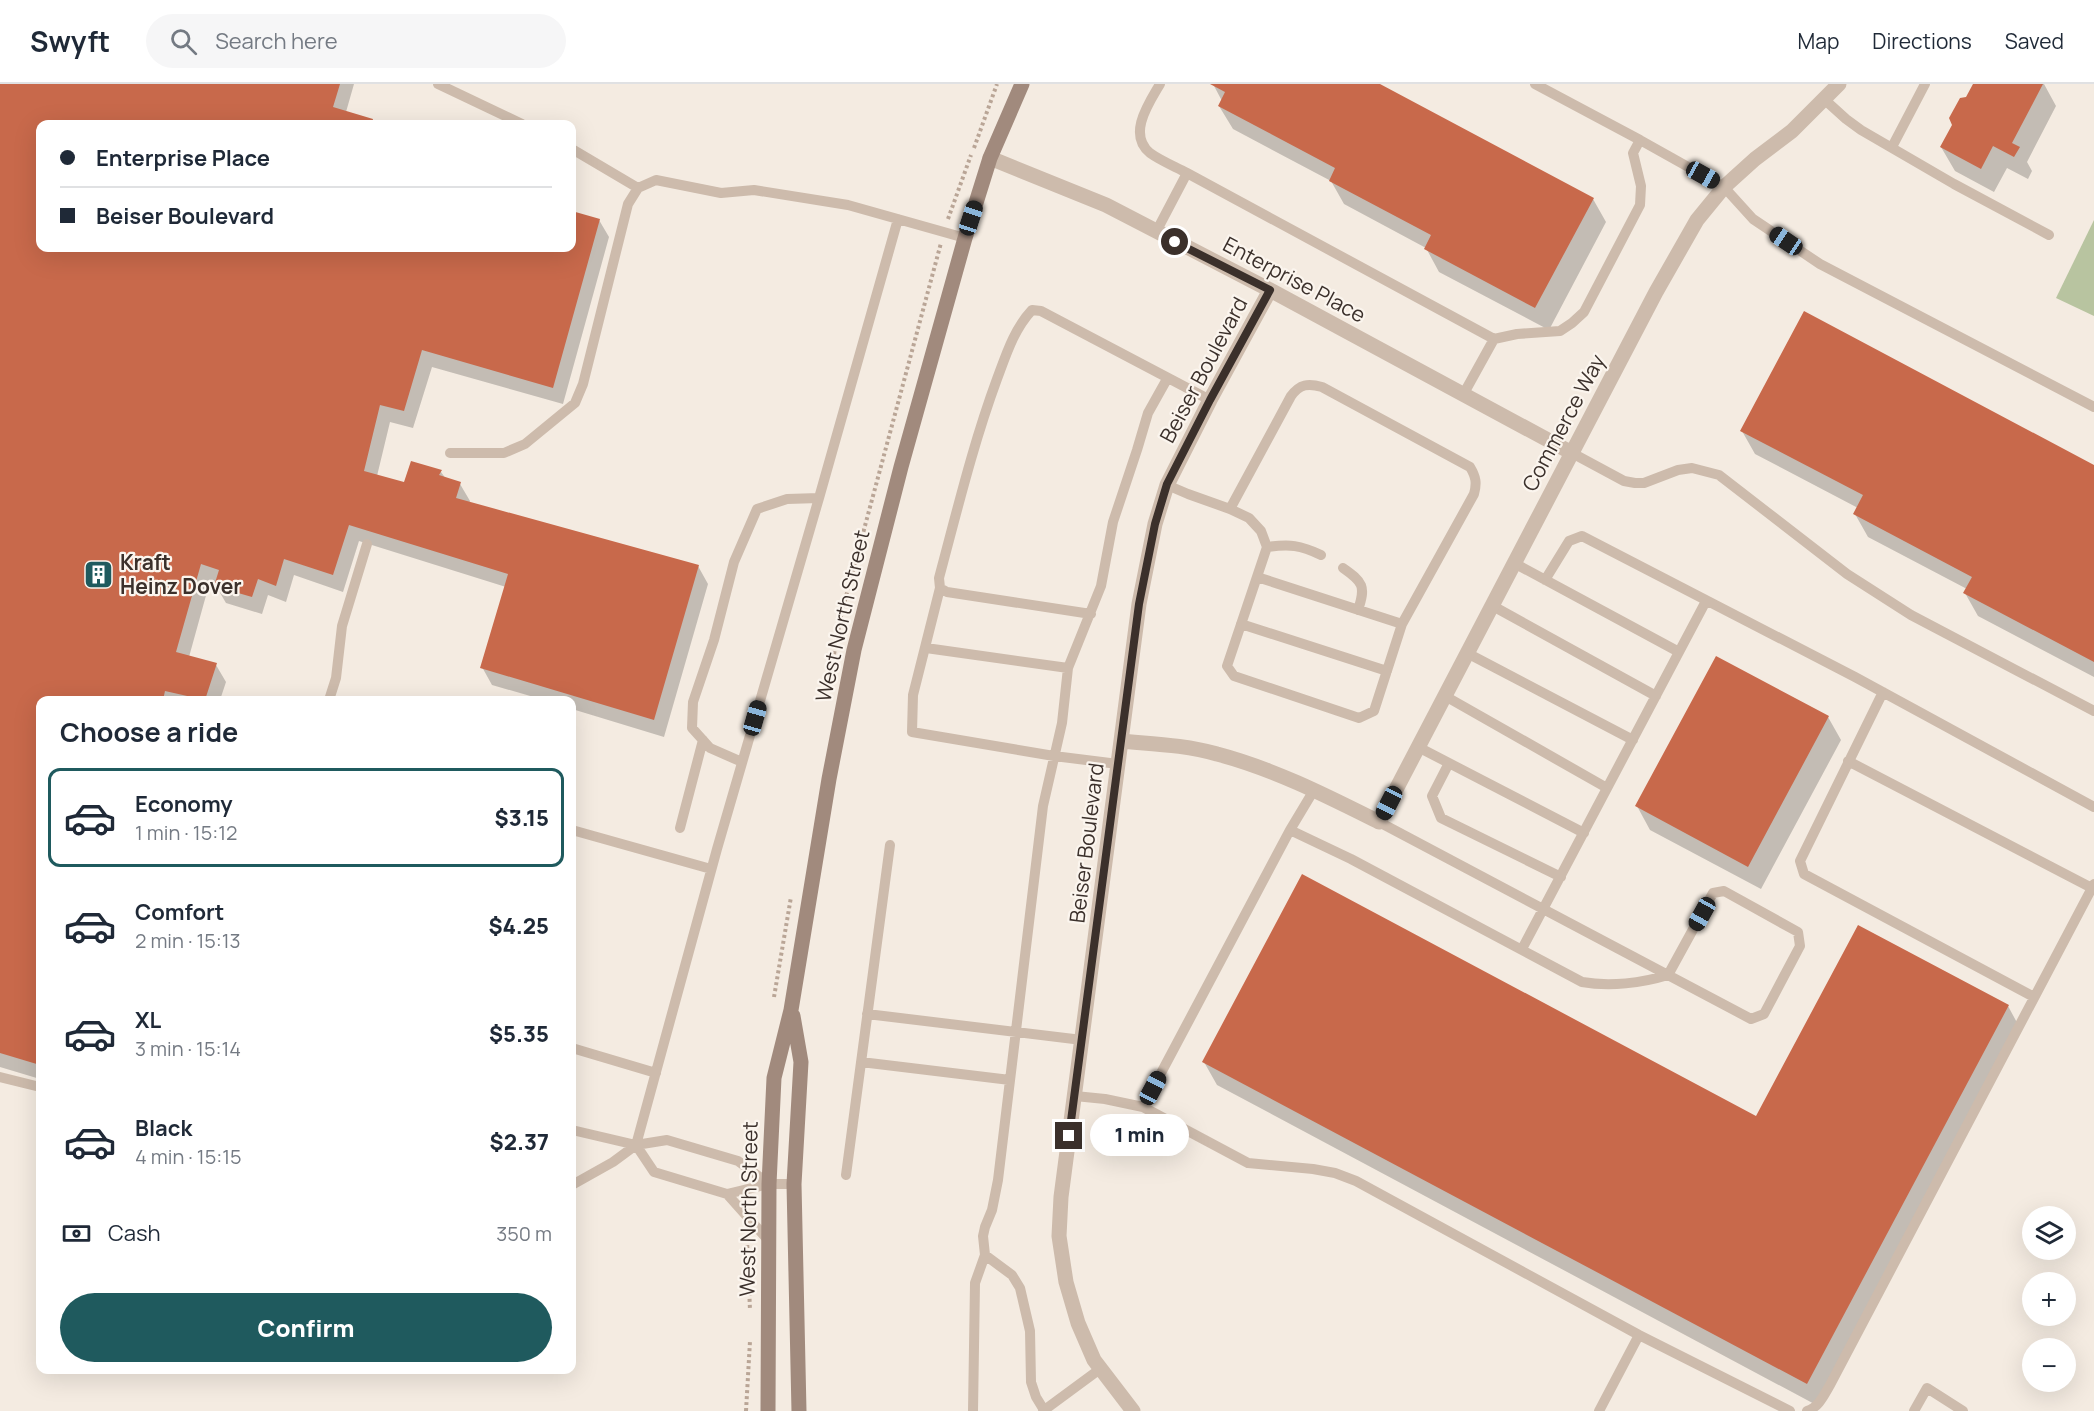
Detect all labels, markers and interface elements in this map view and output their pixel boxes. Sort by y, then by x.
search box [146,14,566,68]
text: Swyft [30,22,110,60]
icon: search [167,25,200,58]
text: Search here [215,26,338,56]
text: Map [1798,27,1839,55]
text: Directions [1872,27,1972,55]
text: Saved [2005,27,2064,55]
text: Enterprise Place [96,143,270,173]
car [1683,158,1723,192]
car [957,198,985,238]
text: Beiser Boulevard [96,201,274,231]
car [1766,223,1806,259]
route start [1161,228,1188,255]
street label: Enterprise Place [1218,230,1371,328]
street label: Beiser Boulevard [1153,292,1253,447]
street label: Commerce Way [1515,349,1611,496]
street label: West North Street [809,527,875,704]
place label: Kraft Heinz Dover [120,548,242,600]
building icon: Kraft Heinz Dover [83,559,115,591]
car [741,698,769,738]
text: Choose a ride [60,713,238,750]
street label: Beiser Boulevard [1062,761,1110,925]
car [1373,783,1405,823]
text: Economy [135,789,233,819]
icon: car [63,791,117,845]
text: $3.15 [495,803,549,833]
text: 1 min · 15:12 [135,819,237,846]
car [1685,894,1719,934]
text: Comfort [135,897,224,927]
icon: car [63,899,117,953]
text: $4.25 [489,911,549,941]
text: 2 min · 15:13 [135,927,241,954]
text: XL [135,1005,161,1035]
icon: car [63,1007,117,1061]
text: $5.35 [489,1019,549,1049]
text: 3 min · 15:14 [135,1035,241,1062]
car [1137,1068,1169,1108]
text: Black [135,1113,192,1143]
icon: car [63,1115,117,1169]
callout: 1 min [1090,1115,1189,1157]
street label: West North Street [732,1121,764,1297]
text: 1 min [1114,1121,1165,1148]
route end [1055,1122,1082,1149]
text: $2.37 [490,1127,549,1157]
text: 4 min · 15:15 [135,1143,242,1170]
map controls [2022,1206,2076,1392]
button: layers [2022,1206,2076,1260]
icon: cash [60,1217,93,1250]
text: Cash [108,1218,161,1248]
text: 350 m [496,1220,552,1247]
button: + [2022,1272,2076,1326]
button: Confirm [60,1293,552,1362]
button: − [2022,1338,2076,1392]

